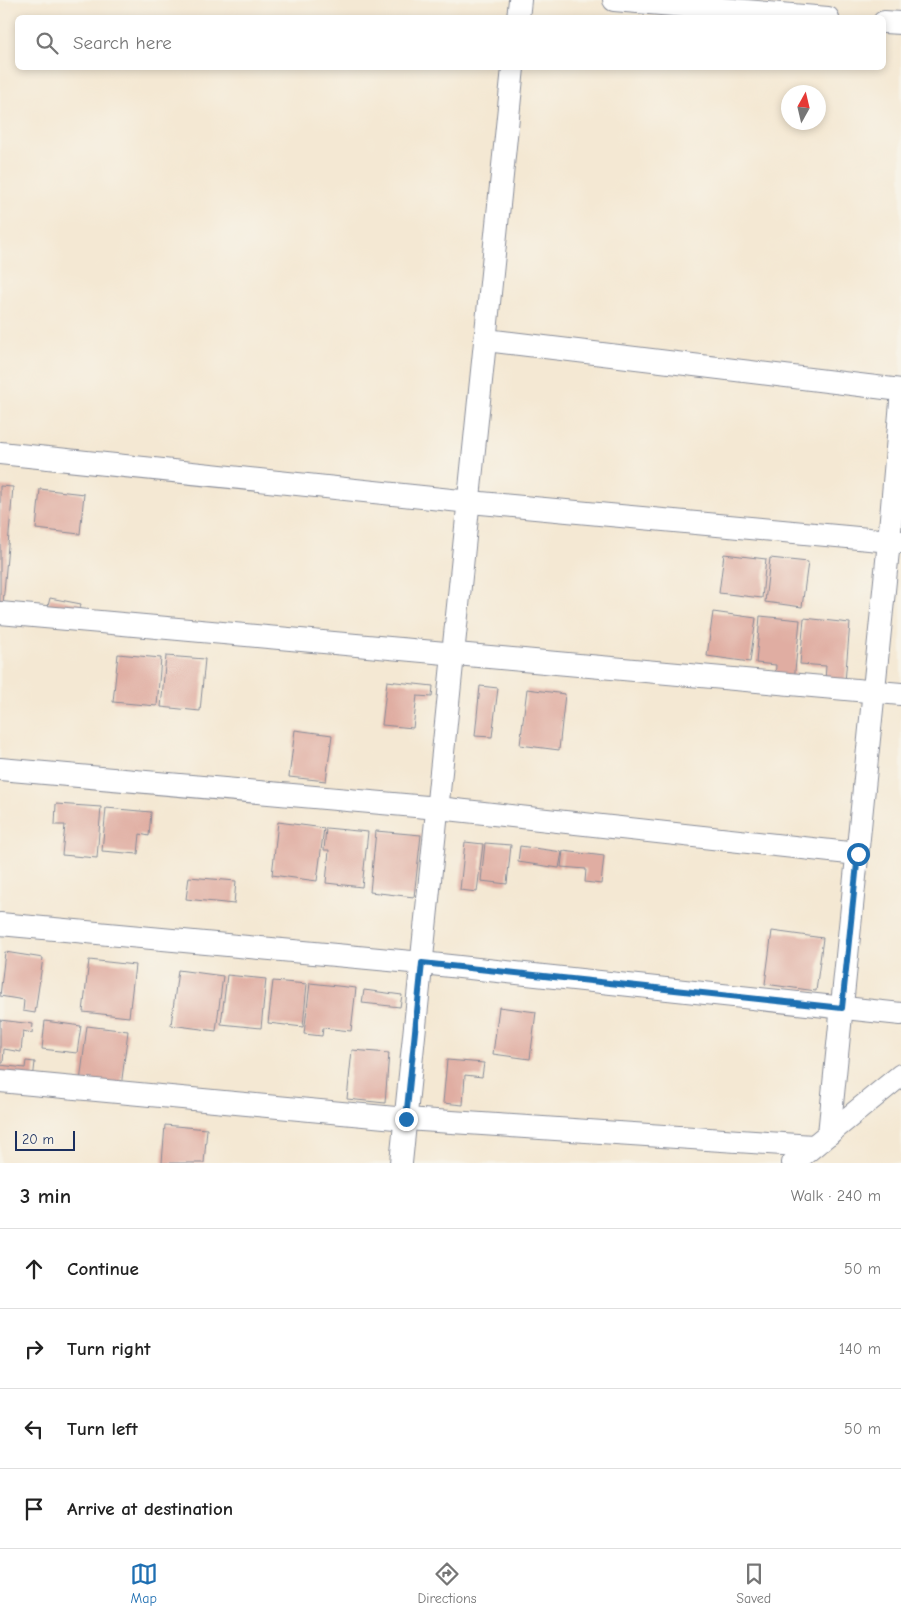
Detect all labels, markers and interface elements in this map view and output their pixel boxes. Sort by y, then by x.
search box [15,15,886,70]
icon: search [33,29,61,57]
text: Search here [73,32,172,54]
north arrow [781,85,826,130]
route start [847,843,870,866]
route end [395,1108,418,1131]
scale bar [15,1128,75,1151]
text: 20 m [22,1131,54,1148]
text: 3 min [20,1184,71,1208]
text: Walk · 240 m [791,1187,881,1205]
icon: ahead [20,1255,48,1283]
text: Continue [67,1258,139,1280]
text: 50 m [844,1260,881,1278]
icon: right [20,1335,48,1363]
text: Turn right [67,1338,151,1360]
text: 140 m [839,1340,881,1358]
icon: left [20,1415,48,1443]
text: Turn left [67,1418,138,1440]
text: 50 m [844,1420,881,1438]
icon: arrive [20,1495,48,1523]
text: Arrive at destination [67,1498,233,1520]
tab: Map [130,1560,158,1607]
tab: Directions [417,1560,477,1607]
tab: Saved [736,1560,771,1607]

